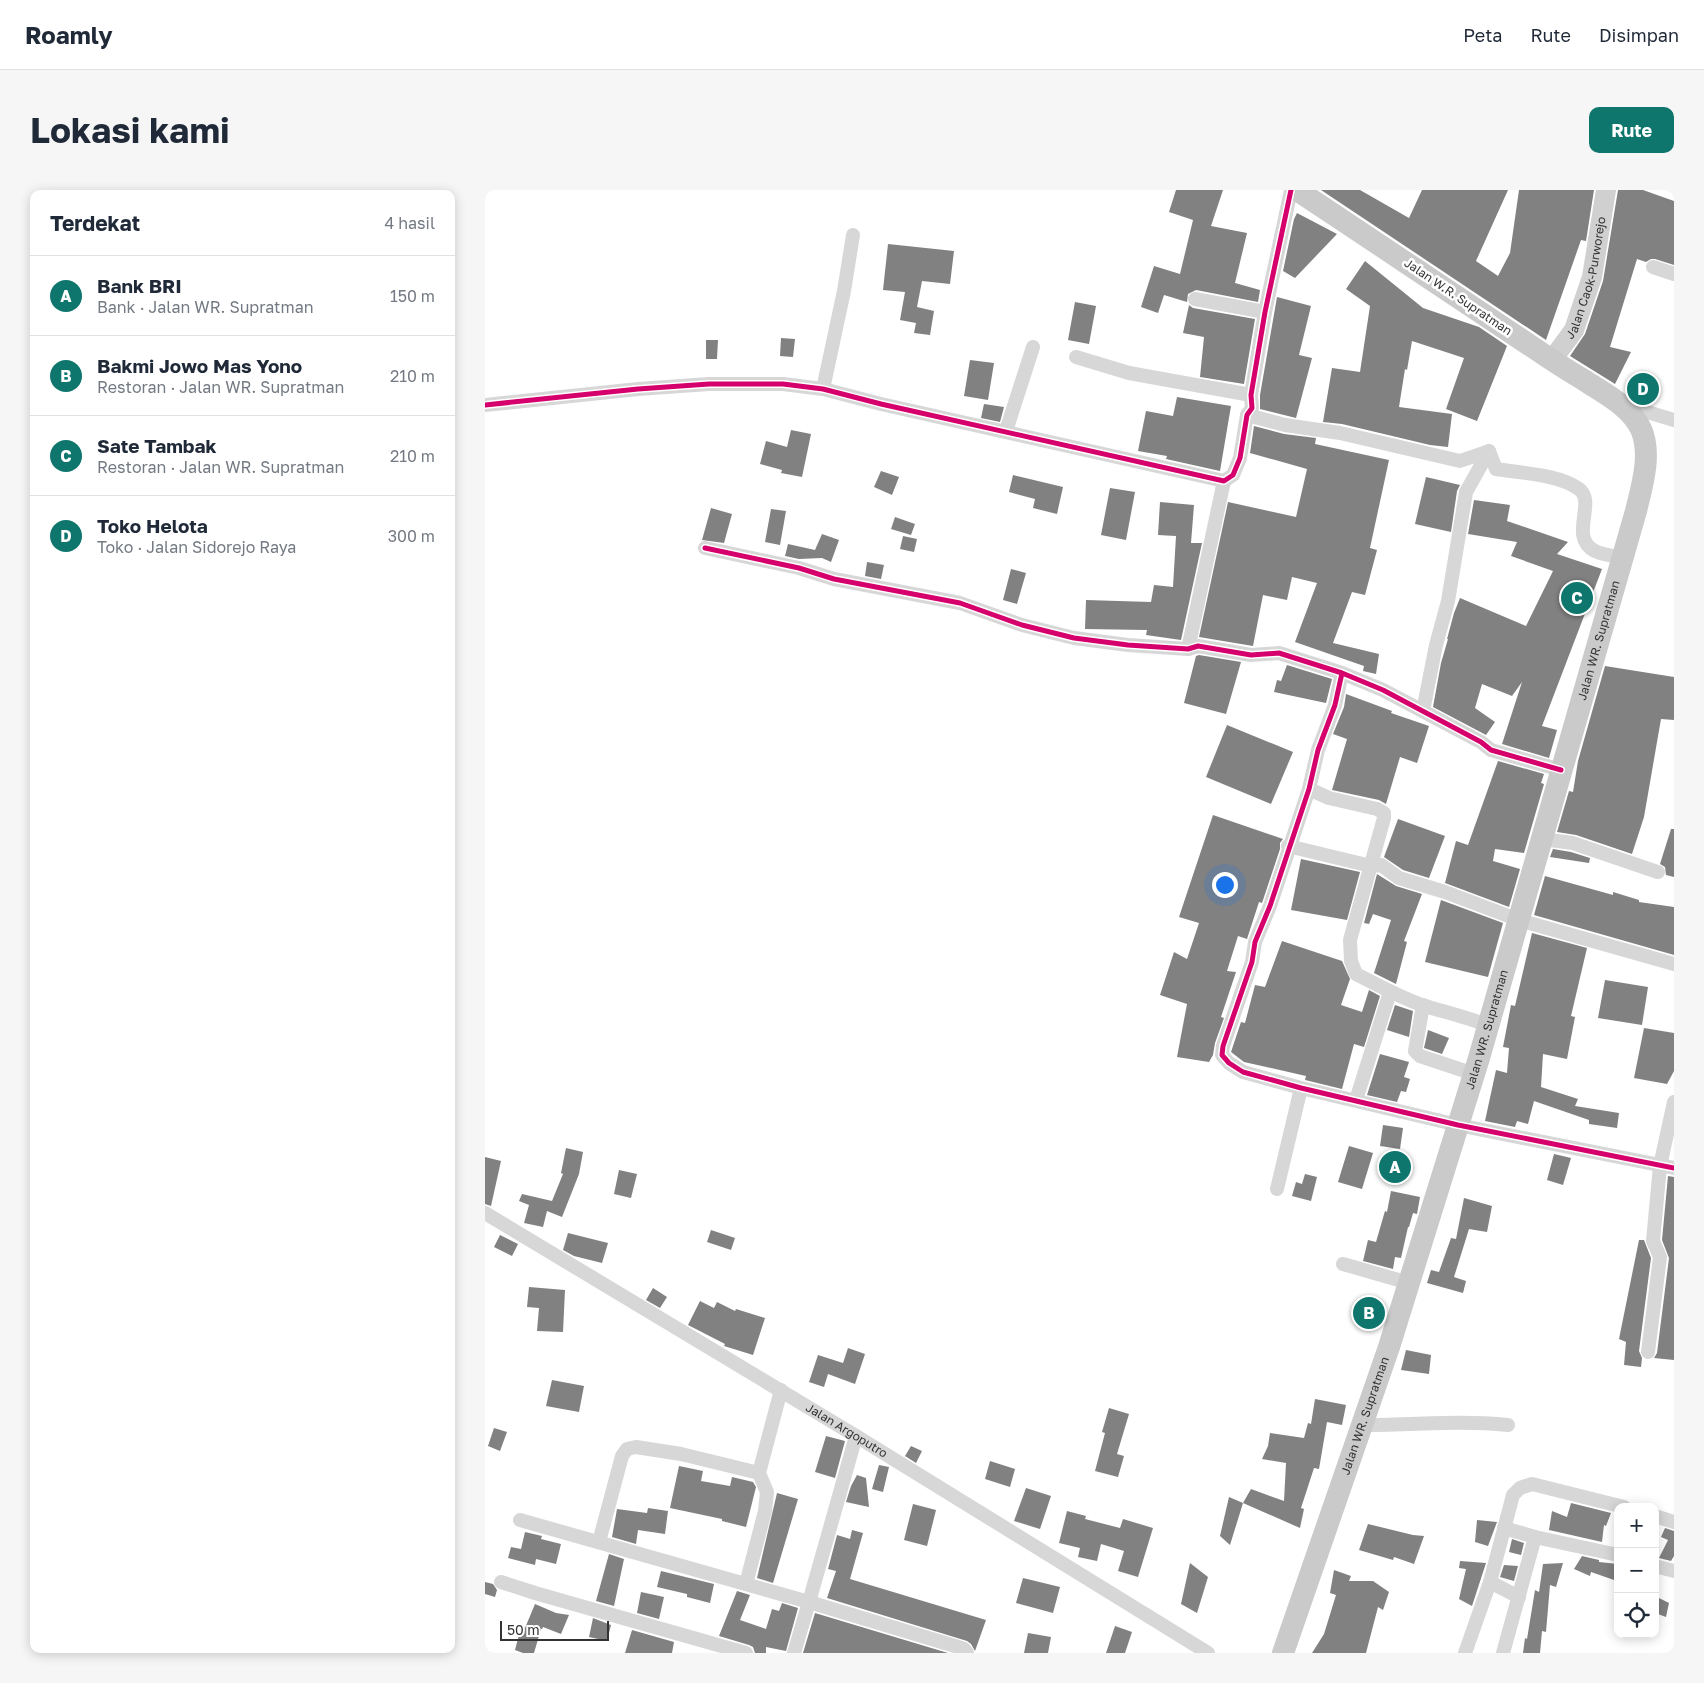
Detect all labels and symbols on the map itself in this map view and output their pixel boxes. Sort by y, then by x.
street label: Jalan Caok-Purworejo [1562,216,1609,342]
street label: Jalan W.R. Supratman [1402,255,1515,338]
pin: D [1627,370,1659,408]
pin: C [1561,579,1593,617]
street label: Jalan WR. Supratman [1574,579,1623,702]
your location [1212,872,1238,898]
street label: Jalan WR. Supratman [1462,968,1511,1091]
pin: A [1379,1148,1411,1186]
pin: B [1353,1294,1385,1332]
street label: Jalan WR. Supratman [1337,1355,1392,1477]
street label: Jalan Argoputro [803,1400,891,1461]
scale bar [500,1618,609,1641]

